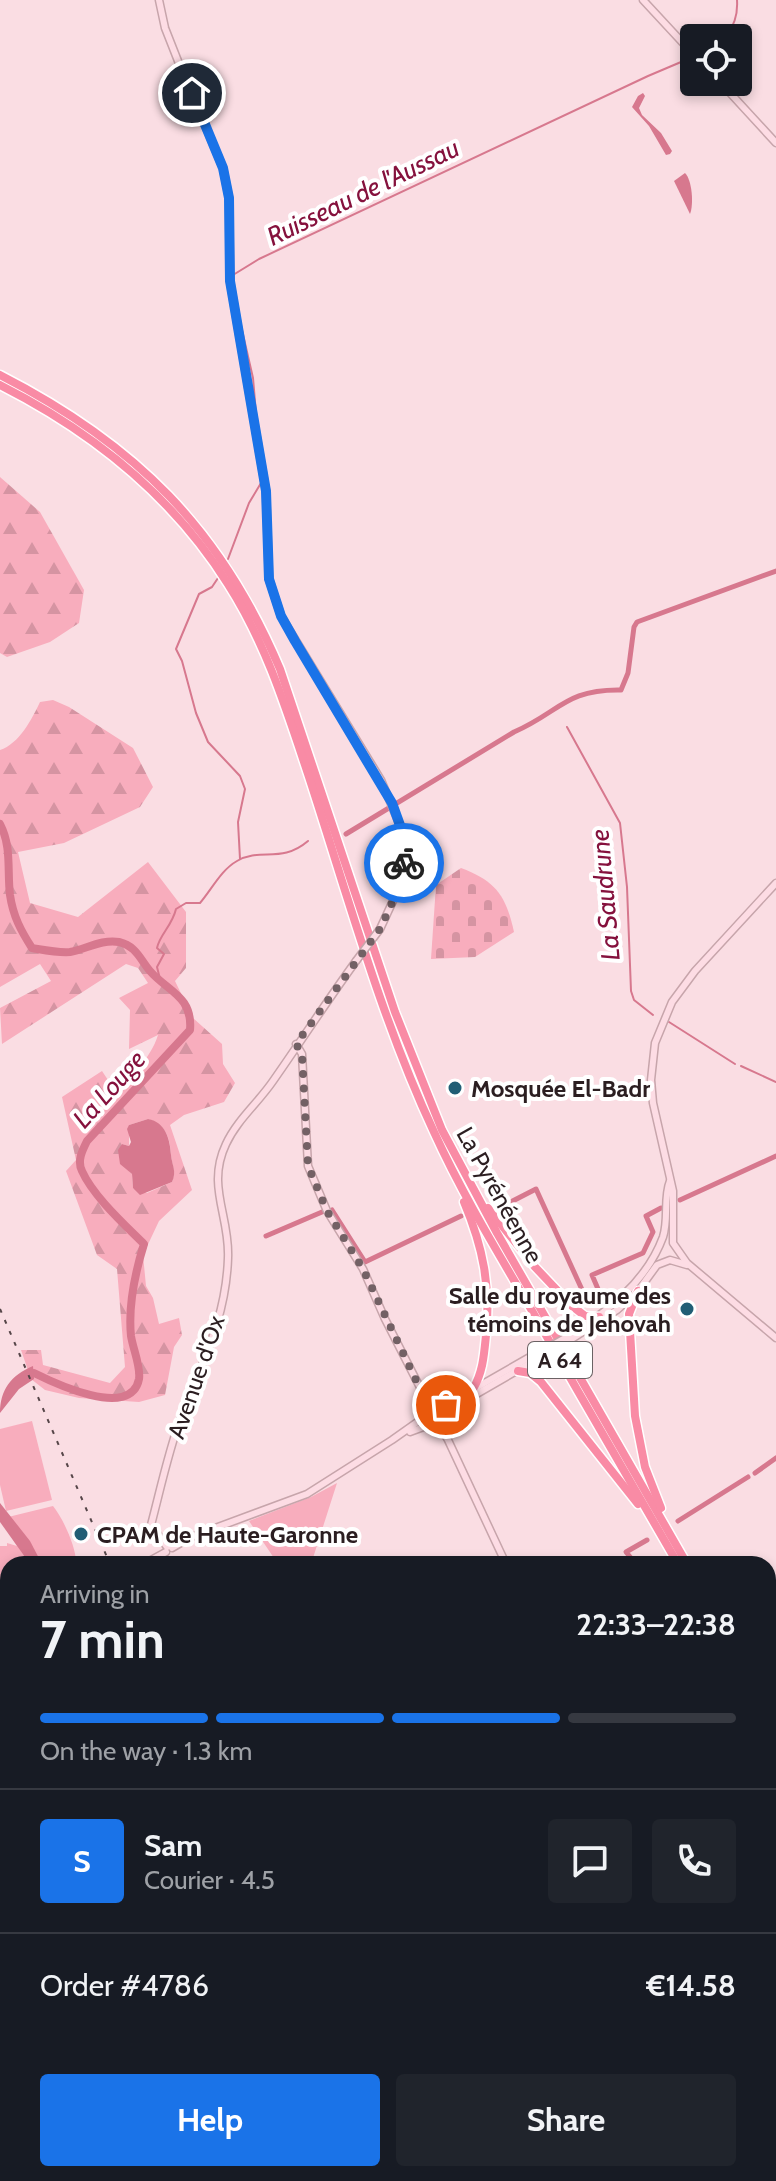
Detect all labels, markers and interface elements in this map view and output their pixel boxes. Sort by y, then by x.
map controls [680,24,752,96]
button: locate [680,24,752,96]
pin [158,59,226,127]
icon: home [170,71,214,115]
water label: Ruisseau de l'Aussau [262,131,465,252]
courier [364,823,444,903]
water label: La Saudrune [583,828,627,962]
icon: bike [382,841,426,885]
water label: La Louge [66,1044,152,1134]
place label: Mosquée El-Badr [471,1074,650,1103]
marker: Mosquée El-Badr [446,1079,464,1097]
street label: La Pyrénéenne [451,1122,549,1268]
place label: Salle du royaume des témoins de Jehovah [449,1281,671,1338]
marker: Salle du royaume des témoins de Jehovah [678,1300,696,1318]
street label: Avenue d'Ox [161,1311,231,1442]
road number: A 64 [528,1342,592,1378]
pin [412,1371,480,1439]
icon: bag [424,1383,468,1427]
place label: CPAM de Haute-Garonne [97,1520,358,1549]
marker: CPAM de Haute-Garonne [72,1525,90,1543]
text: Arriving in [40,1578,150,1610]
text: 22:33–22:38 [576,1606,736,1643]
text: 7 min [40,1608,165,1671]
text: On the way · 1.3 km [40,1735,252,1767]
button: chat [548,1819,632,1903]
button: phone [652,1819,736,1903]
text: Sam [144,1827,202,1864]
text: S [73,1843,91,1880]
text: Courier · 4.5 [144,1864,275,1896]
text: Order #4786 [40,1967,209,2004]
text: €14.58 [646,1967,736,2004]
button: Help [40,2074,380,2166]
button: Share [396,2074,736,2166]

